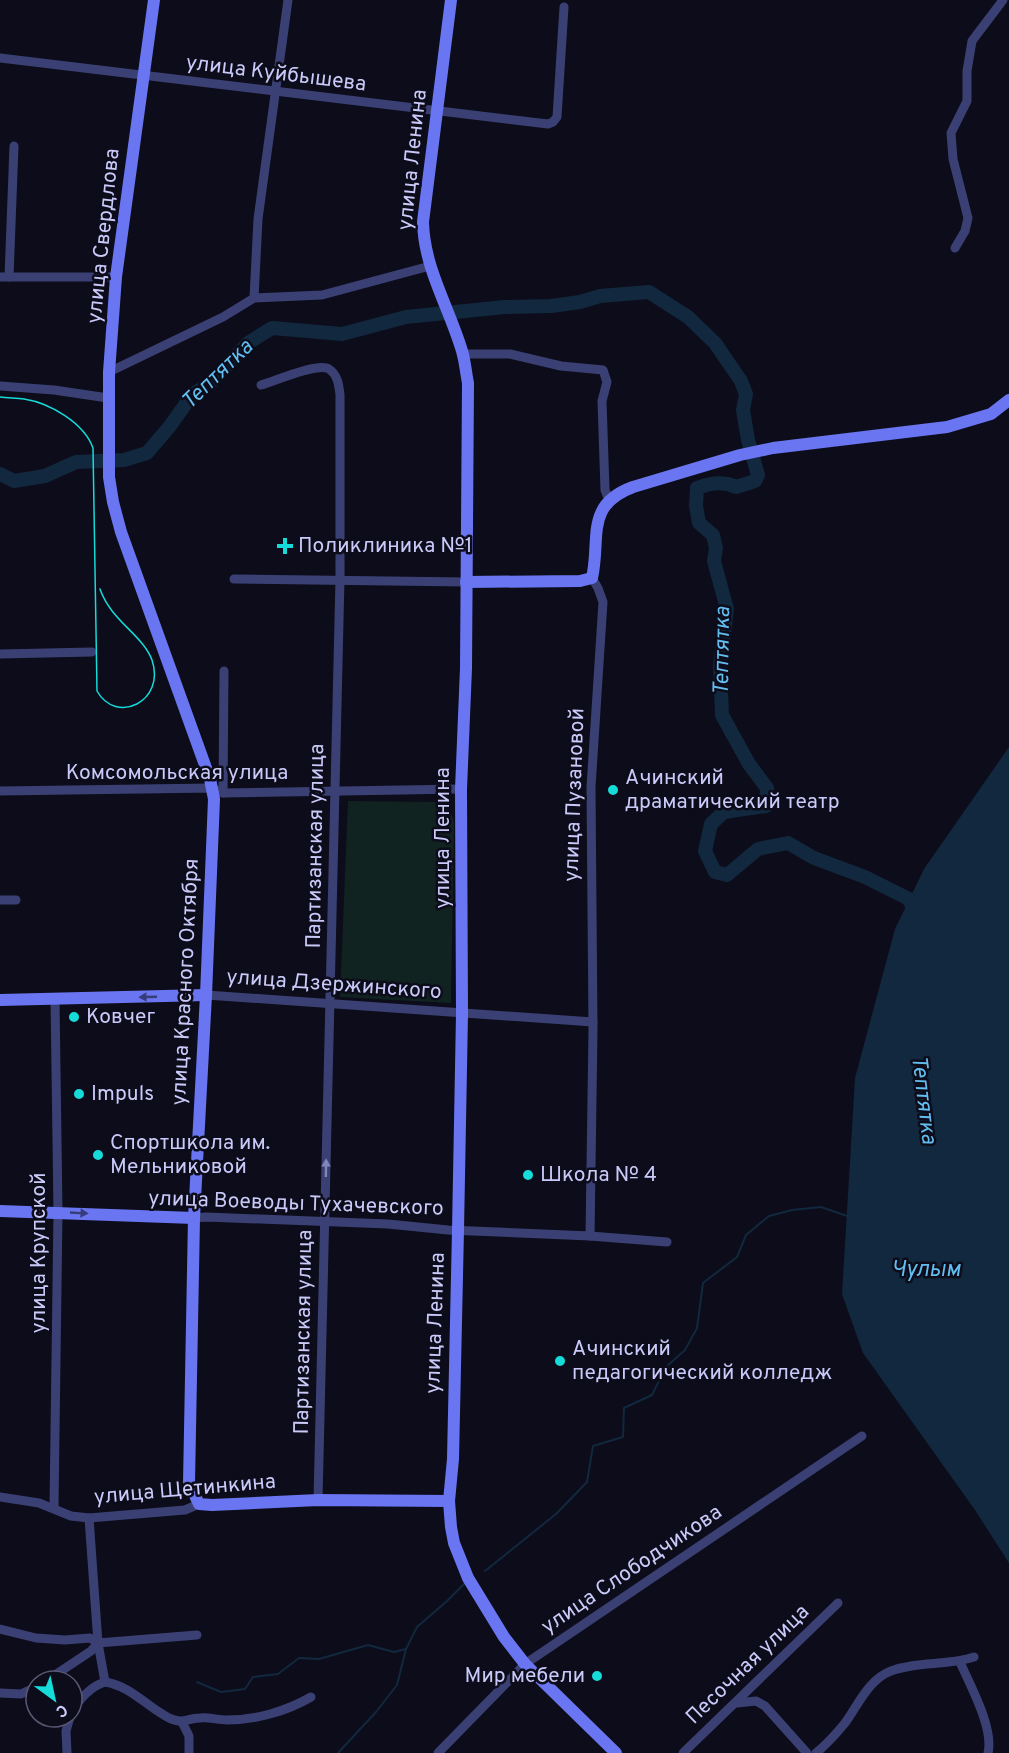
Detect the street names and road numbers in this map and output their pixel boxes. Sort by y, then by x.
street label: улица Куйбышева [184,50,368,98]
street label: улица Ленина [392,88,434,232]
street label: улица Свердлова [81,147,127,325]
street label: улица Пузановой [558,708,592,882]
street label: Партизанская улица [301,743,331,949]
street label: Комсомольская улица [66,760,288,787]
street label: улица Ленина [430,767,457,909]
street label: улица Красного Октября [166,858,206,1106]
street label: улица Дзержинского [225,964,443,1006]
street label: улица Крупской [26,1172,53,1334]
street label: улица Воеводы Тухачевского [148,1185,444,1223]
street label: Партизанская улица [289,1229,319,1435]
street label: улица Ленина [420,1252,452,1394]
street label: улица Щетинкина [93,1469,277,1511]
street label: улица Слободчикова [536,1499,728,1641]
street label: Песочная улица [681,1599,815,1731]

